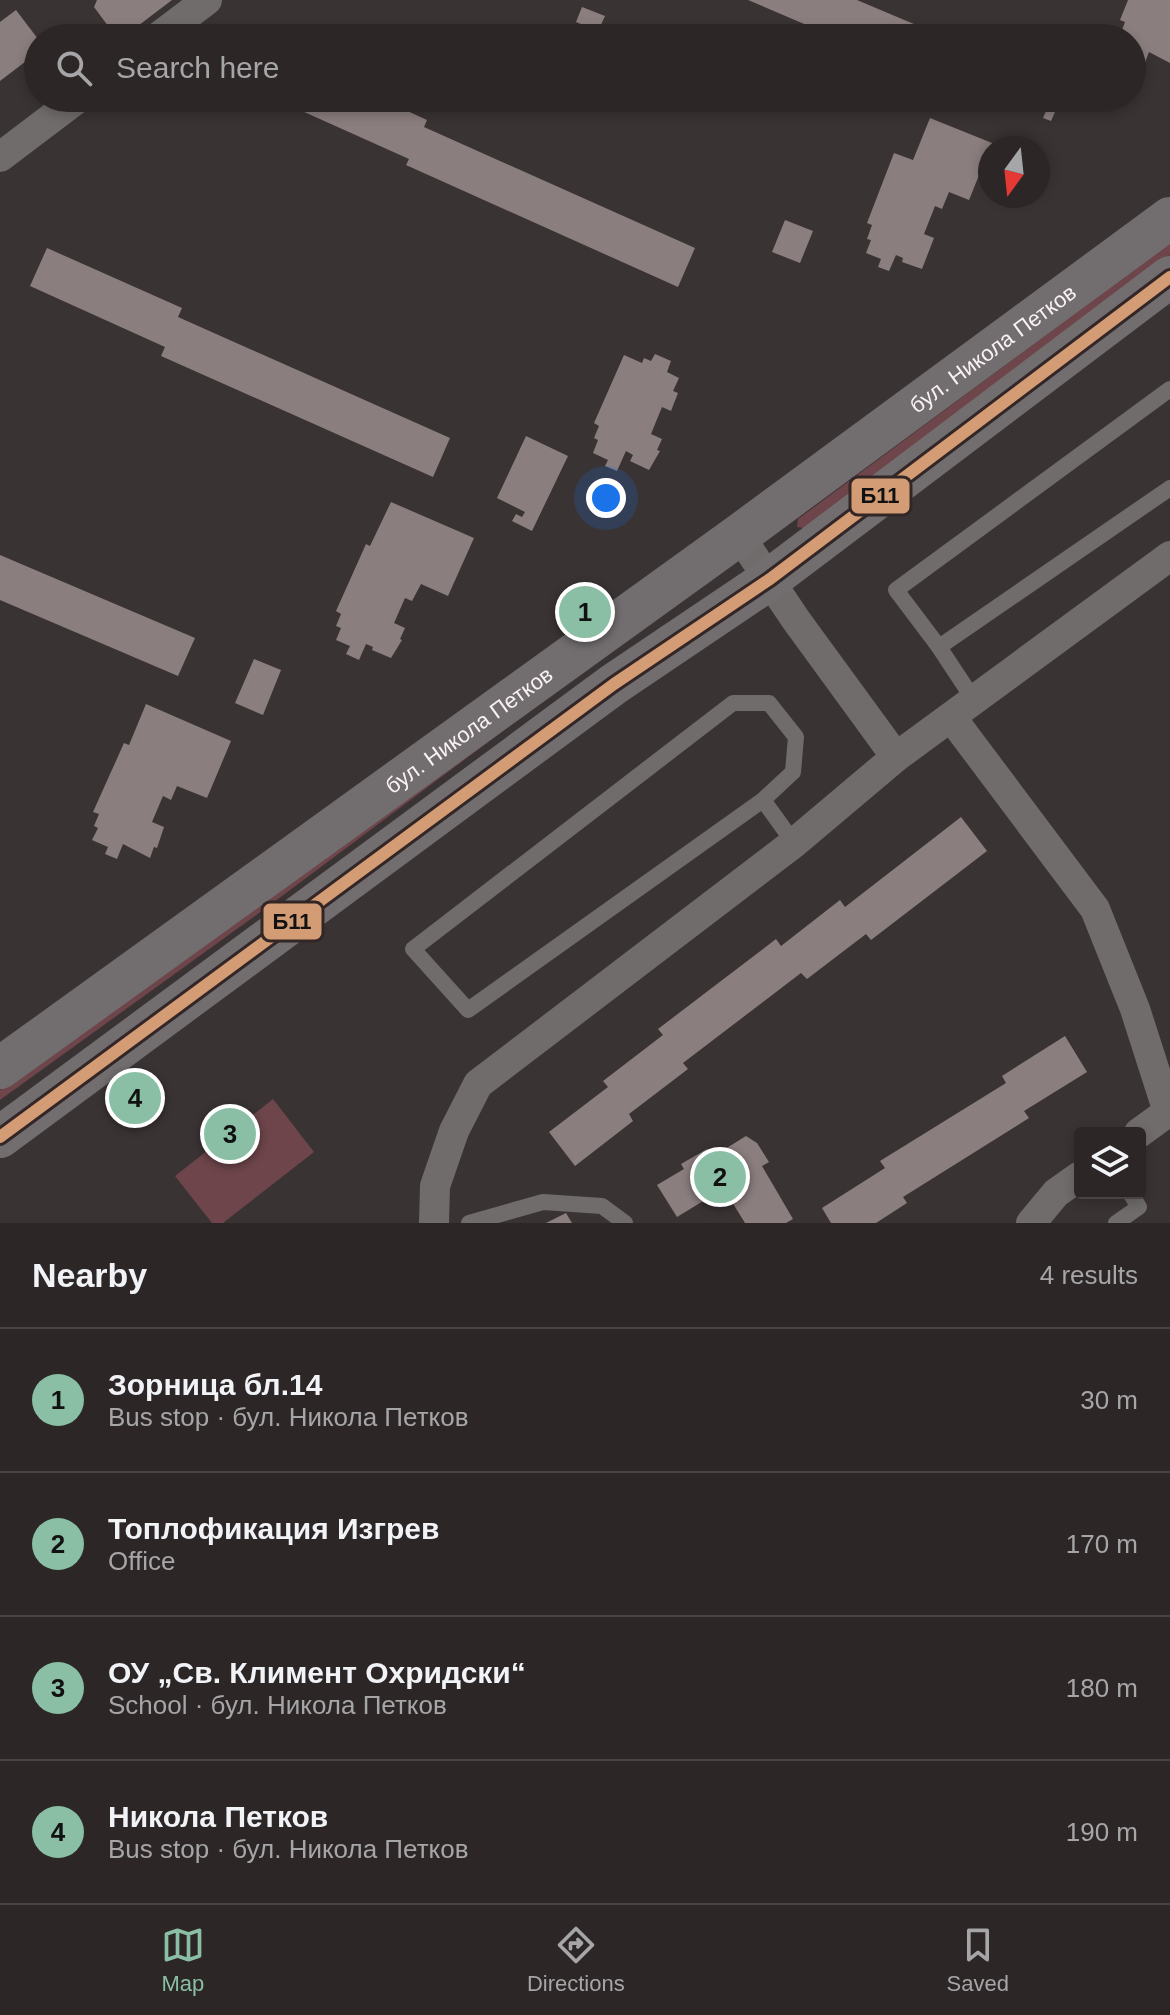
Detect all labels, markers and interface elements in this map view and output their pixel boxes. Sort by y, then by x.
search box [24,24,1146,112]
icon: search [52,46,96,90]
text: Search here [116,51,279,84]
north arrow [978,136,1050,208]
street label: бул. Никола Петков [905,279,1081,418]
line badge: Б11 [850,477,911,515]
your location [586,478,626,518]
text: Б11 [860,483,900,508]
pin: 1 [559,582,611,642]
street label: бул. Никола Петков [380,661,557,799]
line badge: Б11 [262,902,323,941]
text: Б11 [272,909,312,934]
pin: 4 [109,1068,161,1128]
pin: 3 [204,1104,256,1164]
map controls [1074,1127,1146,1199]
button: layers [1074,1127,1146,1199]
pin: 2 [694,1147,746,1207]
text: Nearby [32,1256,147,1294]
text: 4 results [1040,1260,1138,1290]
text: Зорница бл.14 [108,1368,322,1401]
text: 1 [51,1385,65,1415]
text: 30 m [1080,1385,1138,1415]
text: Bus stop · бул. Никола Петков [108,1402,468,1432]
text: Топлофикация Изгрев [108,1512,439,1545]
text: 2 [51,1529,65,1559]
text: 170 m [1066,1529,1138,1559]
text: Office [108,1546,175,1576]
text: ОУ „Св. Климент Охридски“ [108,1656,526,1689]
text: 3 [51,1673,65,1703]
text: 180 m [1066,1673,1138,1703]
text: School · бул. Никола Петков [108,1690,447,1720]
text: Никола Петков [108,1800,328,1833]
text: 4 [51,1817,65,1847]
text: 190 m [1066,1817,1138,1847]
text: Bus stop · бул. Никола Петков [108,1834,468,1864]
tab: Map [161,1923,205,1997]
tab: Directions [527,1923,625,1997]
tab: Saved [947,1923,1009,1997]

